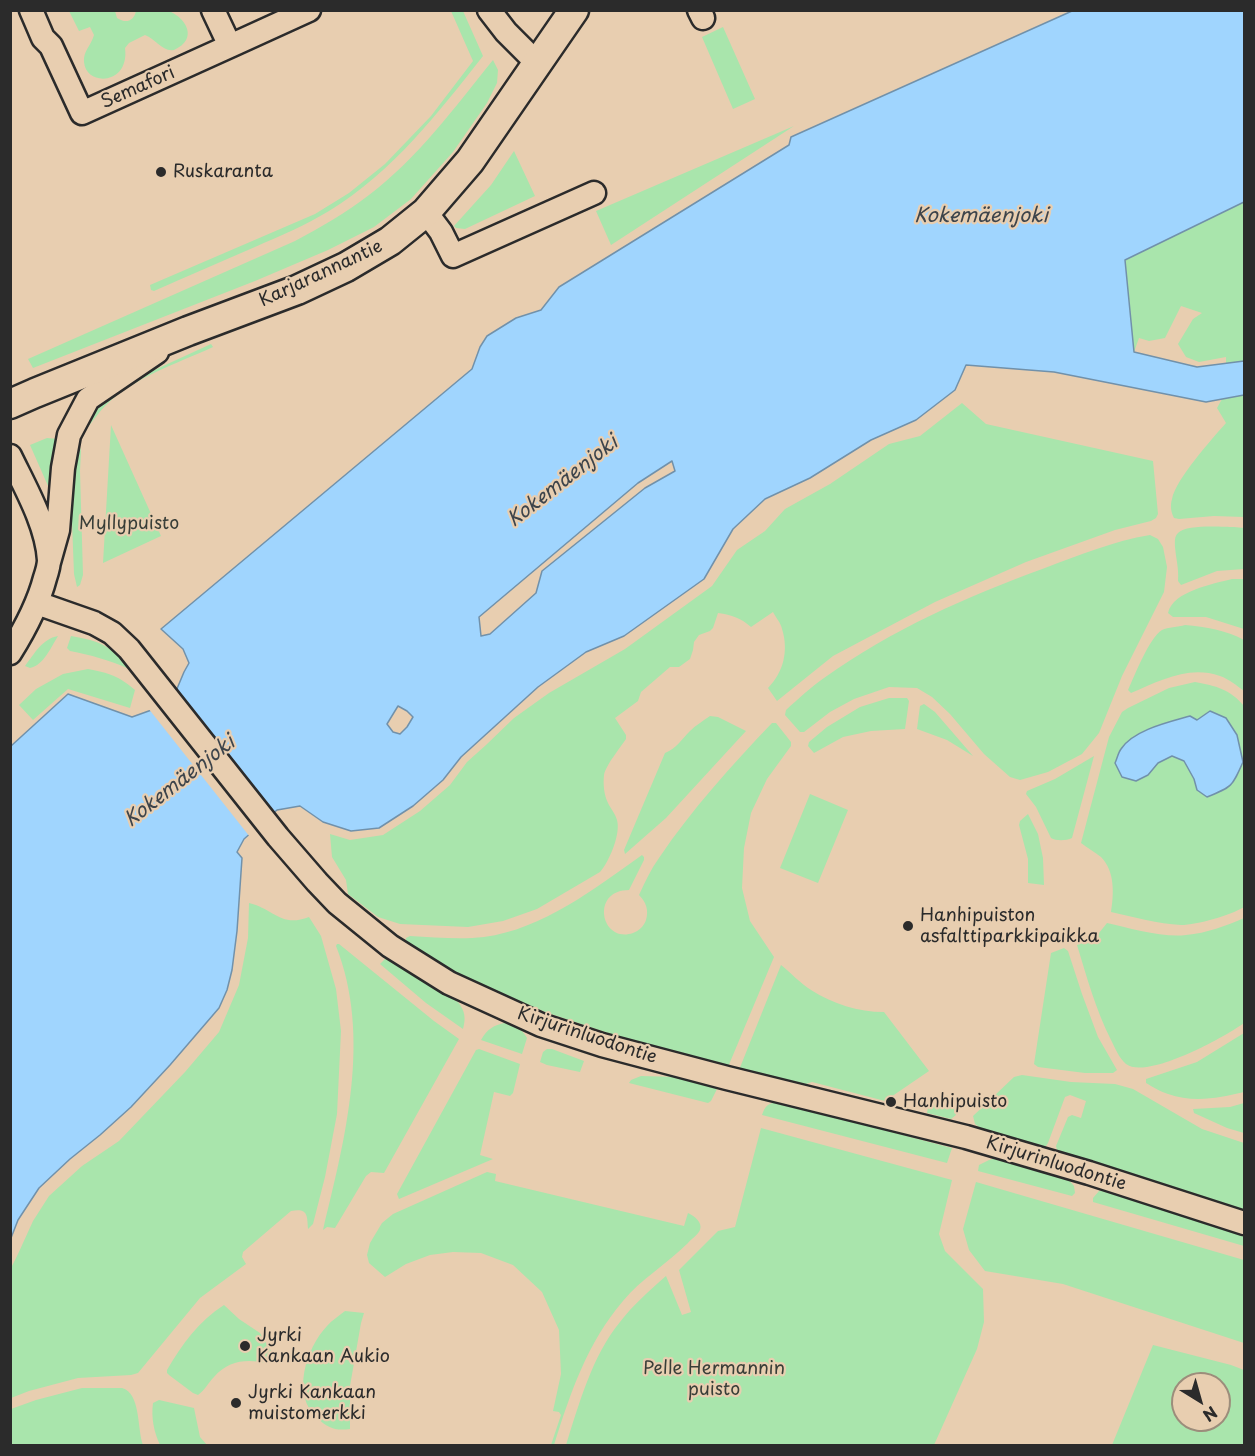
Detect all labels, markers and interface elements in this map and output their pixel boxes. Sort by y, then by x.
street label: Semafori [98,62,178,114]
place label: Ruskaranta [173,161,273,183]
marker: Ruskaranta [154,165,168,179]
water label: Kokemäenjoki [914,204,1048,228]
street label: Karjarannantie [256,236,386,312]
water label: Kokemäenjoki [503,431,623,533]
park label: Myllypuisto [79,513,179,535]
water label: Kokemäenjoki [120,731,240,833]
place label: Hanhipuiston asfalttiparkkipaikka [920,905,1099,948]
marker: Hanhipuiston asfalttiparkkipaikka [901,919,915,933]
street label: Kirjurinluodontie [514,1003,660,1069]
place label: Hanhipuisto [903,1091,1007,1113]
marker: Hanhipuisto [884,1095,898,1109]
street label: Kirjurinluodontie [983,1132,1129,1196]
place label: Jyrki Kankaan Aukio [257,1325,390,1368]
marker: Jyrki Kankaan Aukio [238,1339,252,1353]
park label: Pelle Hermannin puisto [643,1358,785,1400]
north arrow [1171,1372,1231,1432]
place label: Jyrki Kankaan muistomerkki [248,1382,376,1424]
marker: Jyrki Kankaan muistomerkki [229,1396,243,1410]
text: N [1198,1401,1223,1428]

